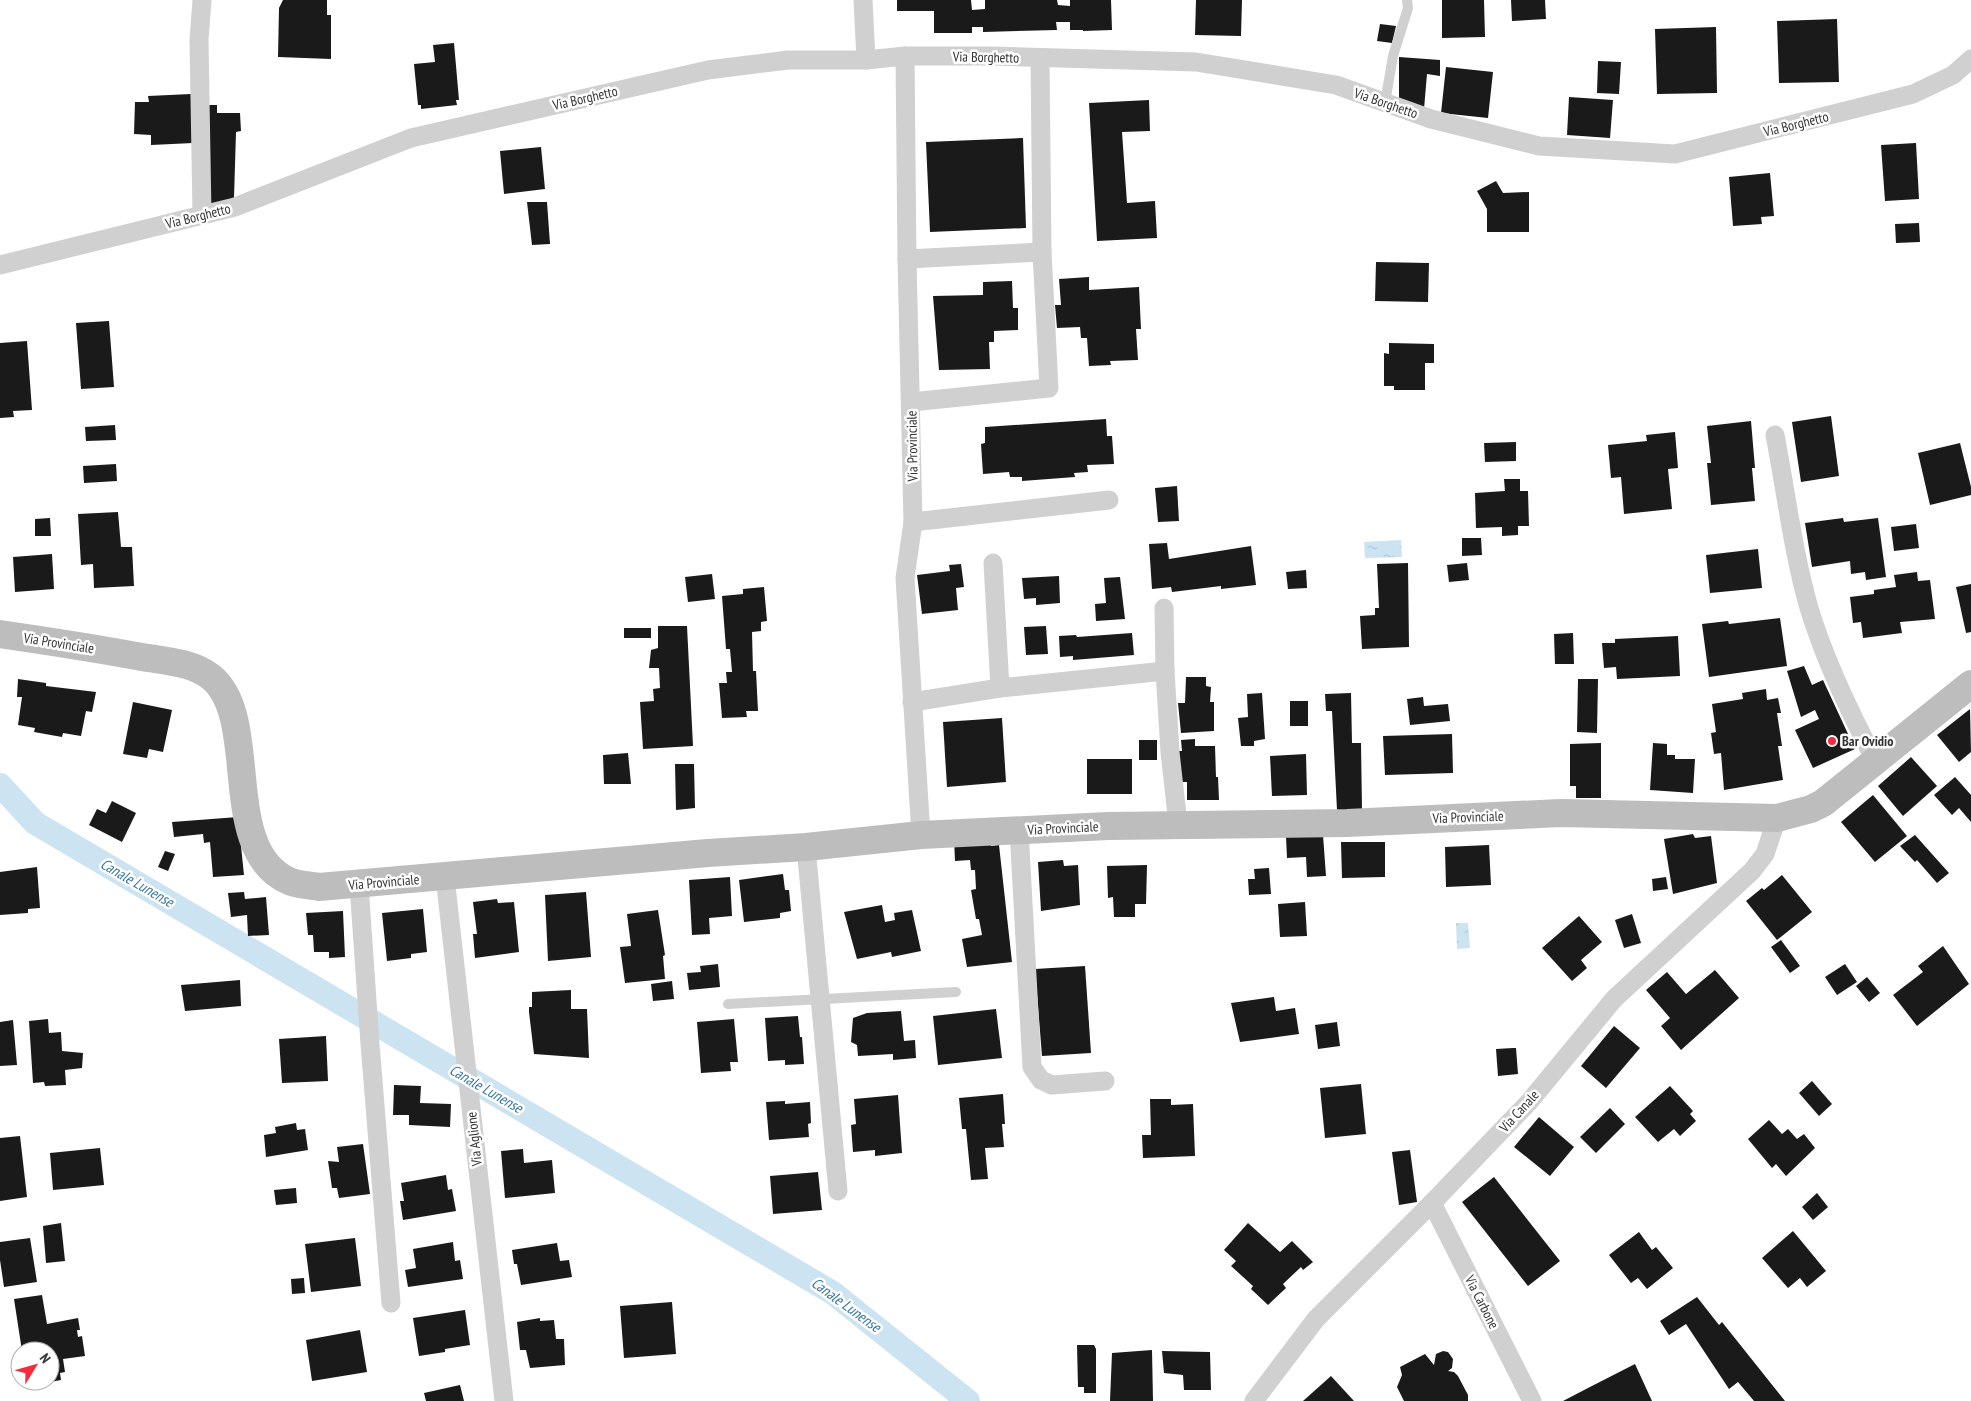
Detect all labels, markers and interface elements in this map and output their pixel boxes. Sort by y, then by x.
street label: Via Borghetto [952,47,1019,67]
street label: Via Borghetto [550,82,619,114]
street label: Via Borghetto [1351,83,1420,122]
street label: Via Borghetto [1761,107,1830,141]
street label: Via Borghetto [163,199,232,233]
street label: Via Provinciale [902,410,922,483]
street label: Via Provinciale [22,628,96,657]
place label: Bar Ovidio [1842,732,1893,750]
marker: Bar Ovidio [1826,735,1838,747]
street label: Via Provinciale [1431,807,1504,827]
street label: Via Provinciale [1026,817,1099,839]
water label: Canale Lunense [97,854,178,912]
street label: Via Provinciale [347,870,420,894]
water label: Canale Lunense [446,1060,527,1118]
street label: Via Canale [1495,1086,1543,1137]
street label: Via Aglione [462,1111,486,1168]
street label: Via Carbone [1460,1271,1503,1332]
water label: Canale Lunense [808,1273,885,1337]
north arrow [10,1341,60,1391]
text: N [36,1350,55,1367]

